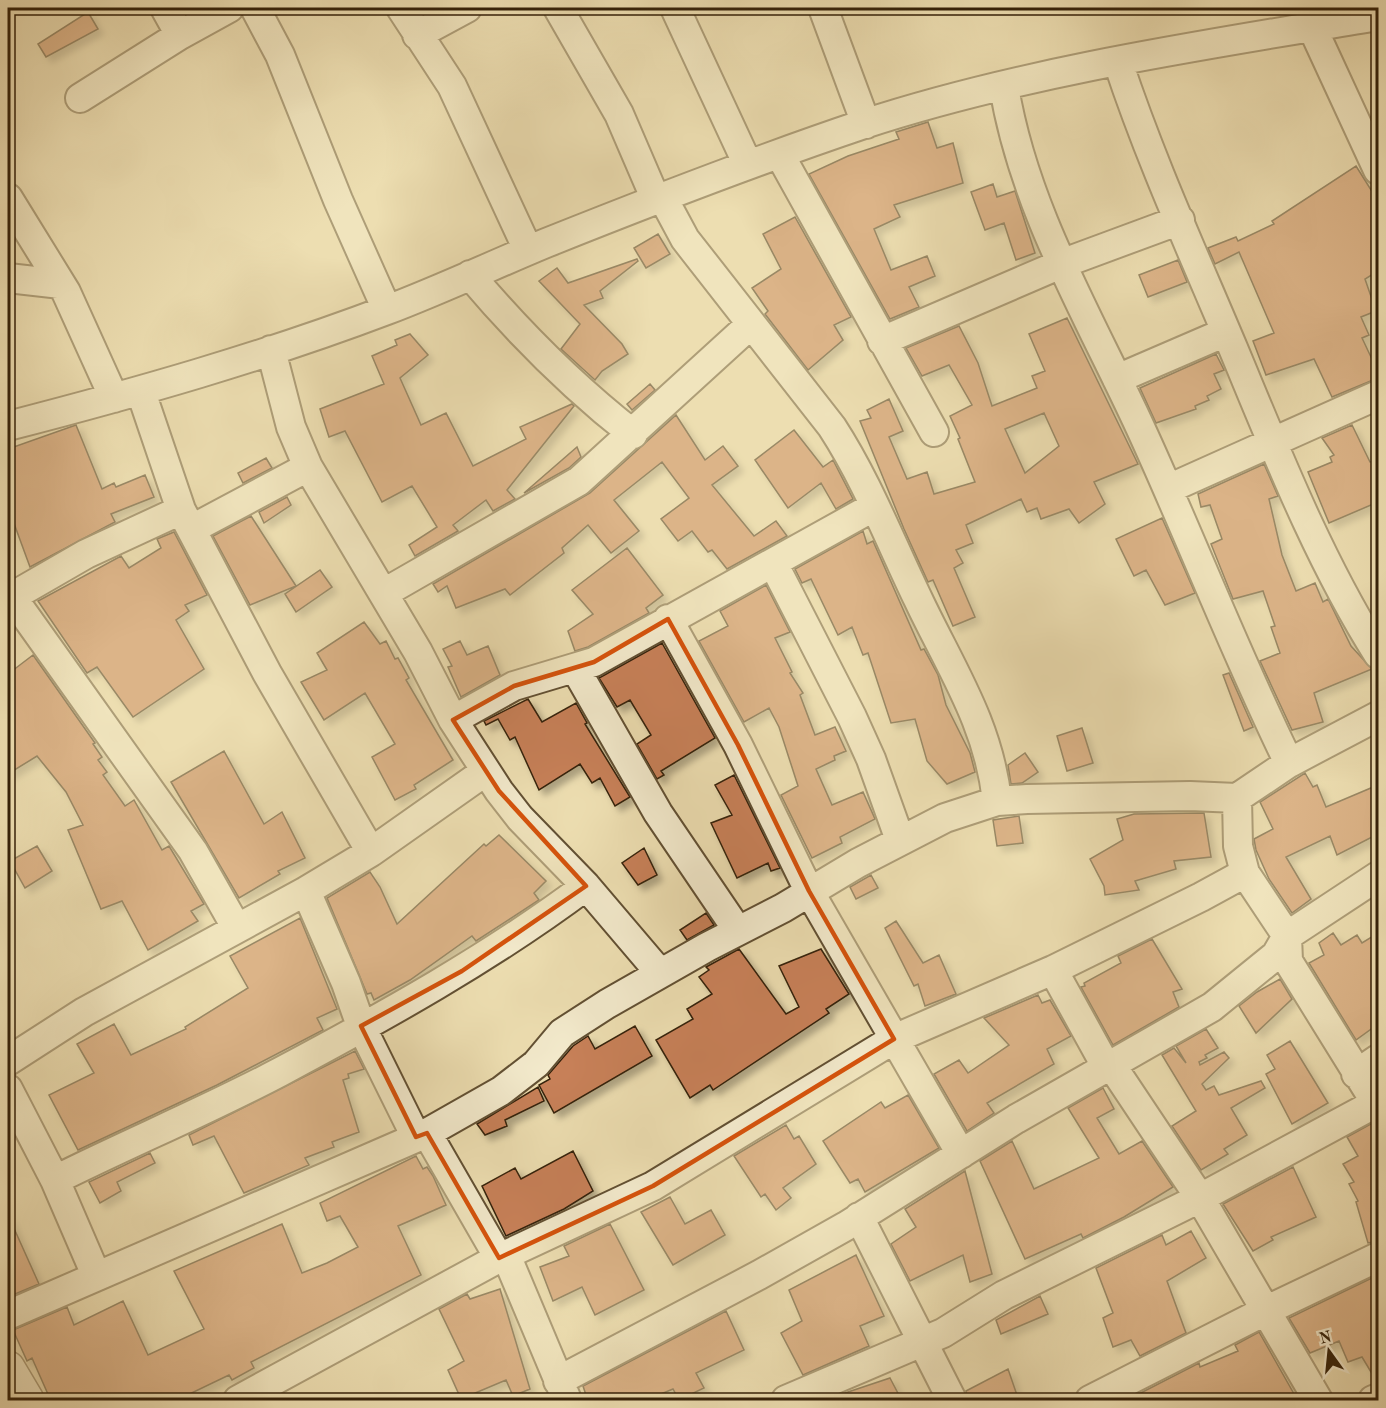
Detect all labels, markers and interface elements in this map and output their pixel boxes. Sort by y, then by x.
north arrow [1299,1321,1359,1381]
text: N [1318,1329,1334,1348]

